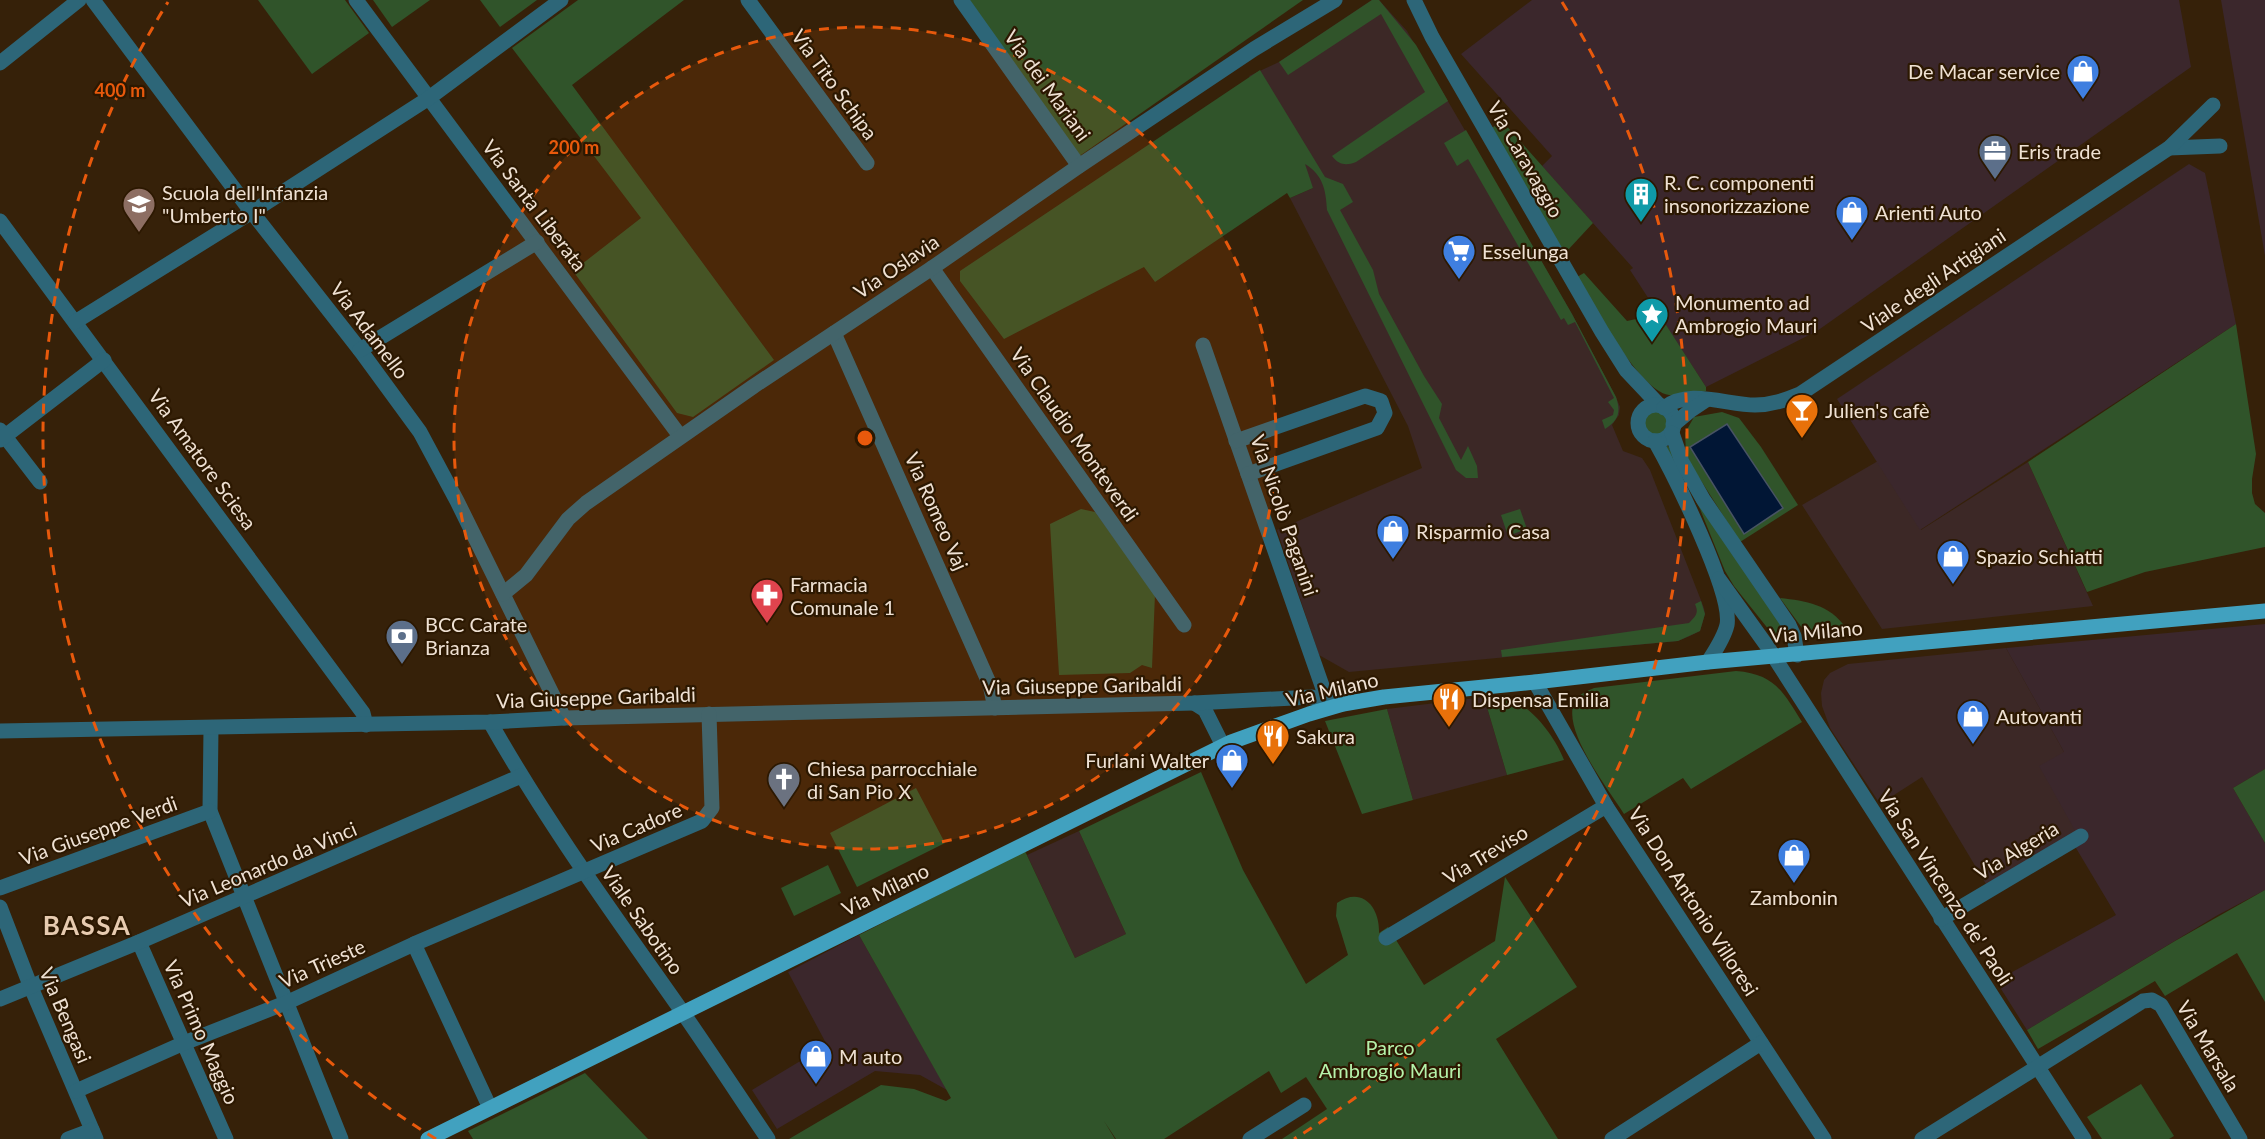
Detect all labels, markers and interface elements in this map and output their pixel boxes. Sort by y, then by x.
street label: Via Tito Schipa [787,24,883,144]
street label: Via dei Mariani [1000,25,1096,145]
shop icon: De Macar service [2065,53,2101,100]
place label: De Macar service [1908,59,2060,83]
text: 400 m [95,79,145,101]
street label: Via Caravaggio [1483,96,1569,222]
office icon: Eris trade [1977,133,2013,180]
street label: Via Santa Liberata [478,135,592,275]
text: 200 m [549,136,599,158]
place label: Eris trade [2018,139,2101,163]
place label: R. C. componenti insonorizzazione [1664,170,1814,217]
building icon: R. C. componenti insonorizzazione [1623,176,1659,223]
place label: Scuola dell'Infanzia "Umberto I" [162,180,328,227]
school or university icon: Scuola dell'Infanzia "Umberto I" [121,186,157,233]
shop icon: Arienti Auto [1834,194,1870,241]
place label: Arienti Auto [1875,200,1982,224]
street label: Viale degli Artigiani [1856,223,2010,337]
street label: Via Oslavia [849,229,943,303]
supermarket icon: Esselunga [1441,233,1477,280]
place label: Esselunga [1482,239,1569,263]
street label: Via Adamello [326,277,414,383]
place label: Monumento ad Ambrogio Mauri [1675,290,1817,337]
place icon: Monumento ad Ambrogio Mauri [1634,296,1670,343]
street label: Via Claudio Monteverdi [1006,342,1144,526]
street label: Via Amatore Sciesa [144,384,262,534]
bar icon: Julien's cafè [1784,392,1820,439]
place label: Julien's cafè [1825,398,1930,422]
centre of rings [855,428,875,448]
street label: Via Nicolò Paganini [1246,431,1324,599]
street label: Via Romeo Vaj [900,448,974,574]
shop icon: Risparmio Casa [1375,513,1411,560]
place label: Risparmio Casa [1416,519,1550,543]
shop icon: Spazio Schiatti [1935,538,1971,585]
place label: Spazio Schiatti [1976,544,2103,568]
place label: Farmacia Comunale 1 [790,572,895,619]
pharmacy icon: Farmacia Comunale 1 [749,577,785,624]
place label: BCC Carate Brianza [425,612,527,659]
street label: Via Milano [1768,615,1864,647]
bank icon: BCC Carate Brianza [384,618,420,665]
street label: Via Milano [1284,667,1380,711]
street label: Via Giuseppe Garibaldi [982,671,1182,699]
restaurant icon: Dispensa Emilia [1431,681,1467,728]
street label: Via Giuseppe Garibaldi [496,682,696,712]
place label: Dispensa Emilia [1472,687,1609,711]
shop icon: Autovanti [1955,698,1991,745]
place label: Autovanti [1996,704,2082,728]
restaurant icon: Sakura [1255,718,1291,765]
place label: Sakura [1296,724,1355,748]
shop icon: Furlani Walter [1214,742,1250,789]
place label: Furlani Walter [1085,748,1210,772]
place label: Chiesa parrocchiale di San Pio X [807,756,977,803]
church icon: Chiesa parrocchiale di San Pio X [766,761,802,808]
street label: Via San Vincenzo de' Paoli [1874,785,2018,989]
street label: Via Giuseppe Verdi [16,790,180,870]
street label: Via Cadore [587,797,685,857]
street label: Via Don Antonio Villoresi [1624,802,1764,1000]
street label: Via Leonardo da Vinci [176,816,360,912]
street label: Via Algeria [1970,816,2062,884]
street label: Via Treviso [1438,819,1532,889]
shop icon: Zambonin [1776,837,1812,884]
street label: Via Milano [838,858,932,920]
street label: Viale Sabotino [597,861,689,979]
place label: Zambonin [1750,885,1838,909]
district label: BASSA [43,909,131,941]
street label: Via Trieste [275,933,369,993]
street label: Via Primo Maggio [159,956,245,1108]
street label: Via Bengasi [35,964,97,1066]
street label: Via Marsala [2172,996,2246,1096]
park label: Parco Ambrogio Mauri [1319,1035,1461,1082]
shop icon: M auto [798,1038,834,1085]
place label: M auto [839,1044,902,1068]

